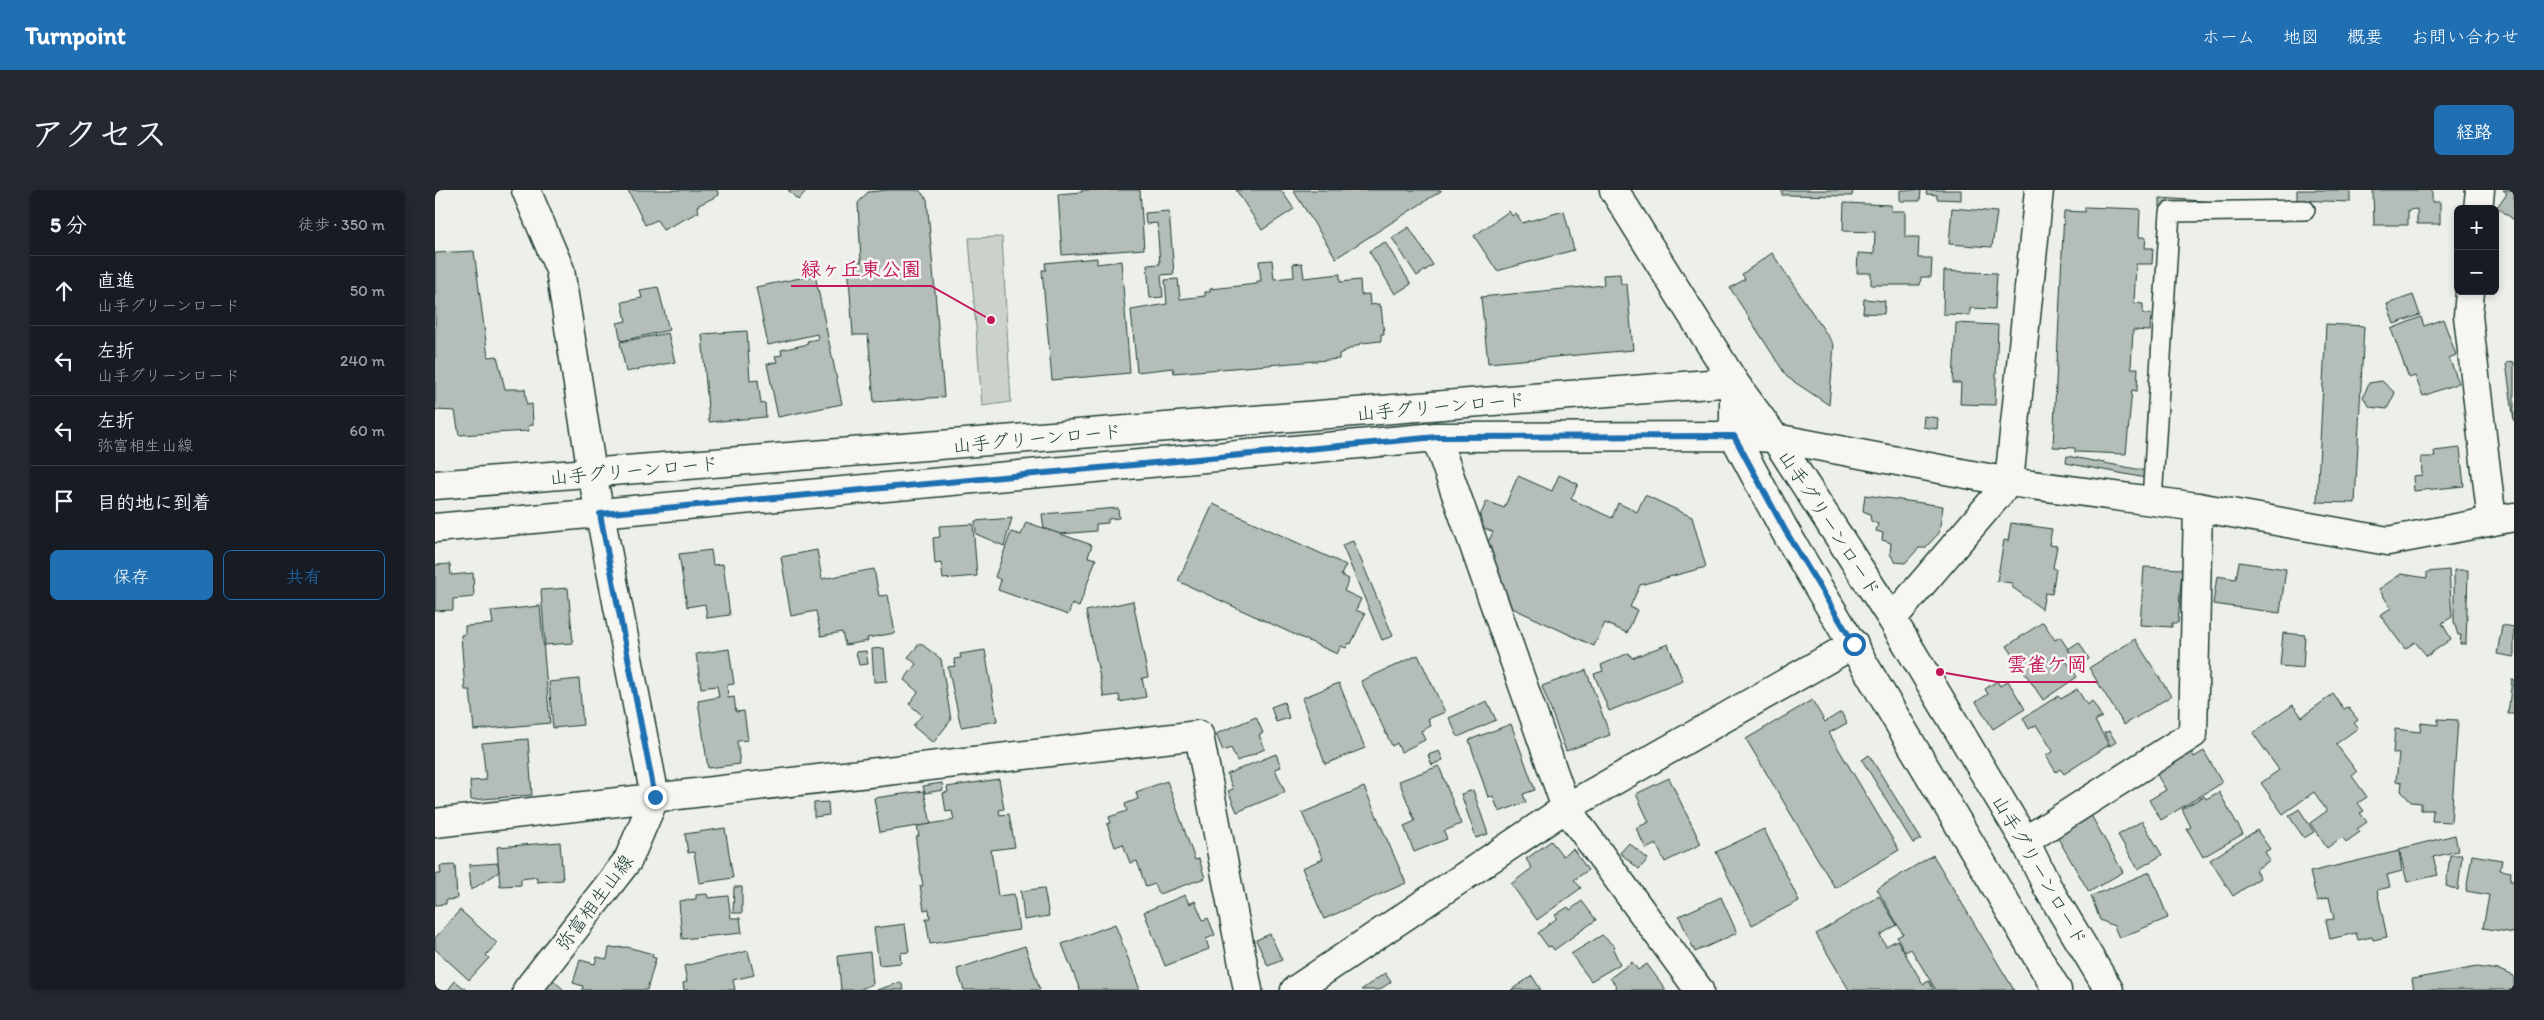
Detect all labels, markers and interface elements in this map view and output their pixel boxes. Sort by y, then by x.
text: Turnpoint [25,21,126,50]
text: ホーム [2202,26,2255,48]
text: 地図 [2283,26,2319,48]
text: 概要 [2347,26,2383,48]
text: お問い合わせ [2411,26,2519,48]
button: 経路 [2434,105,2514,155]
text: アクセス [30,113,168,155]
map controls [2454,205,2499,295]
button: + [2454,205,2499,250]
text: 5 分 [50,212,87,237]
text: 徒歩 · 350 m [298,215,385,234]
button: − [2454,250,2499,295]
callout: 緑ヶ丘東公園 [791,251,931,286]
text: 緑ヶ丘東公園 [801,257,921,281]
text: 直進 [97,269,135,292]
icon: ahead [50,277,78,305]
text: 50 m [350,281,385,300]
text: 山手グリーンロード [97,296,240,315]
text: 左折 [97,339,135,362]
icon: left [50,347,78,375]
text: 240 m [340,351,385,370]
text: 山手グリーンロード [97,366,240,385]
street label: 山手グリーンロード [1355,388,1527,425]
text: 左折 [97,409,135,432]
icon: left [50,417,78,445]
street label: 山手グリーンロード [951,420,1123,457]
text: 60 m [350,421,385,440]
text: 弥富相生山線 [97,436,193,455]
street label: 山手グリーンロード [1774,446,1885,601]
street label: 山手グリーンロード [548,452,720,489]
icon: arrive [50,487,78,515]
text: 目的地に到着 [97,491,211,514]
button: 保存 [50,550,213,600]
button: 共有 [223,550,385,600]
route start [1843,633,1866,656]
callout: 雲雀ケ岡 [1997,647,2097,682]
text: 雲雀ケ岡 [2007,652,2087,676]
route end [644,786,667,809]
street label: 山手グリーンロード [1987,791,2092,950]
street label: 弥富相生山線 [551,850,638,955]

